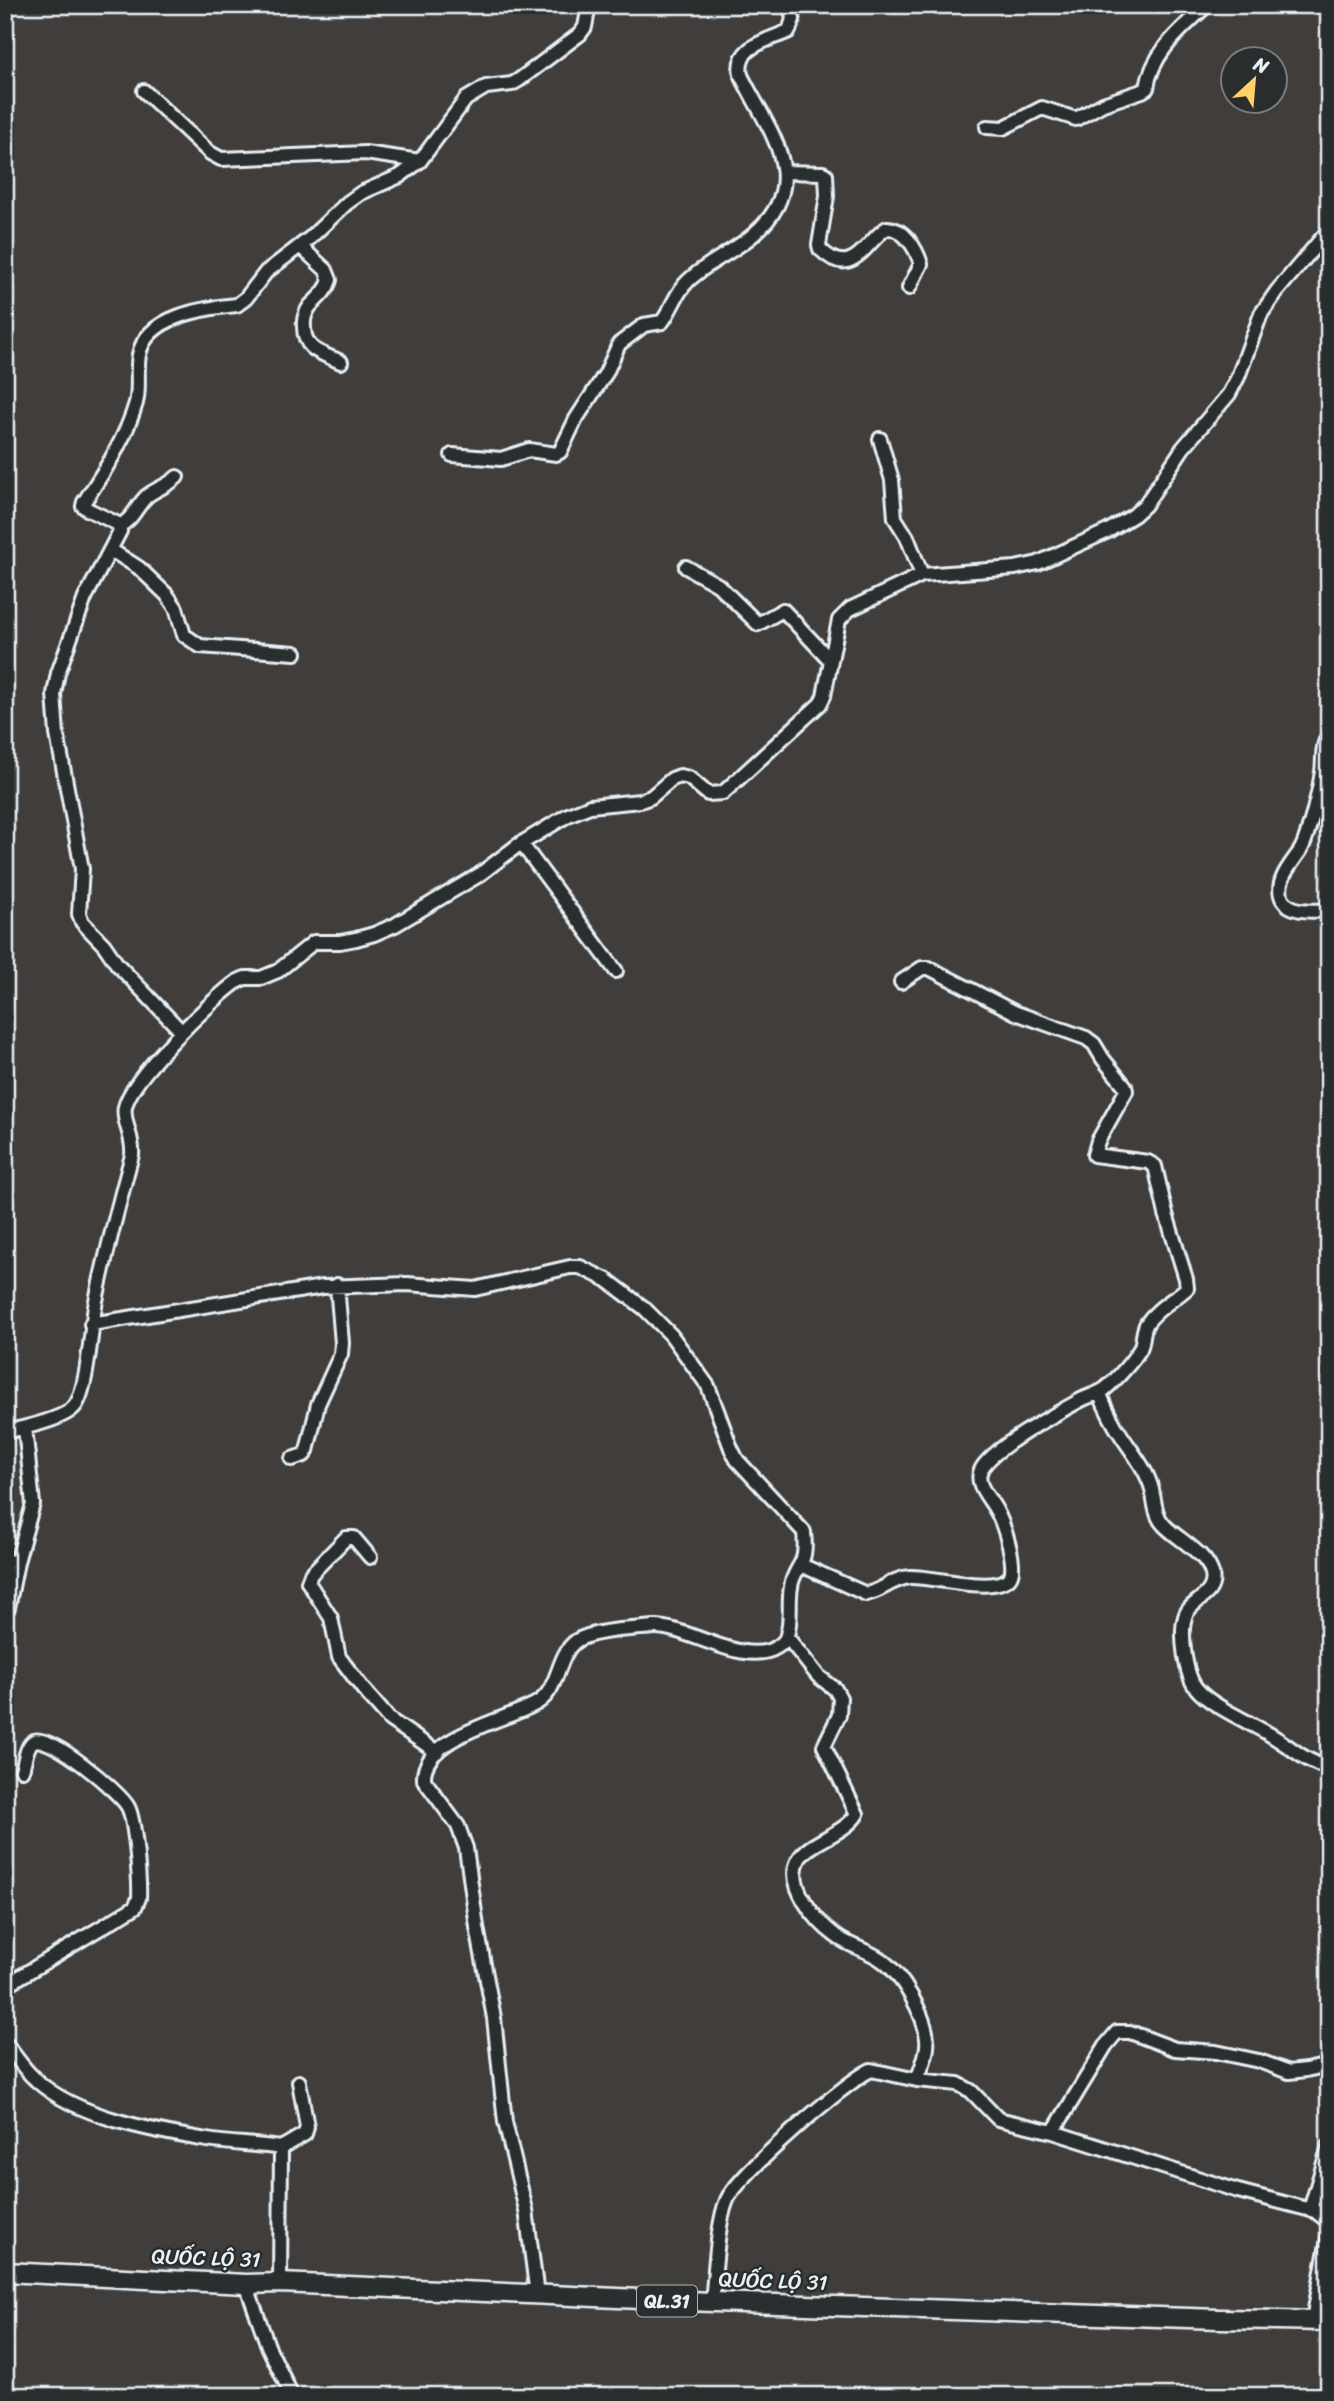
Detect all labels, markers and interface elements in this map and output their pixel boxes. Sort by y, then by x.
north arrow [1218,46,1288,116]
text: N [1247,47,1275,83]
street label: QUỐC LỘ 31 [151,2237,261,2279]
street label: QUỐC LỘ 31 [718,2260,828,2302]
road number: QL.31 [637,2286,697,2316]

